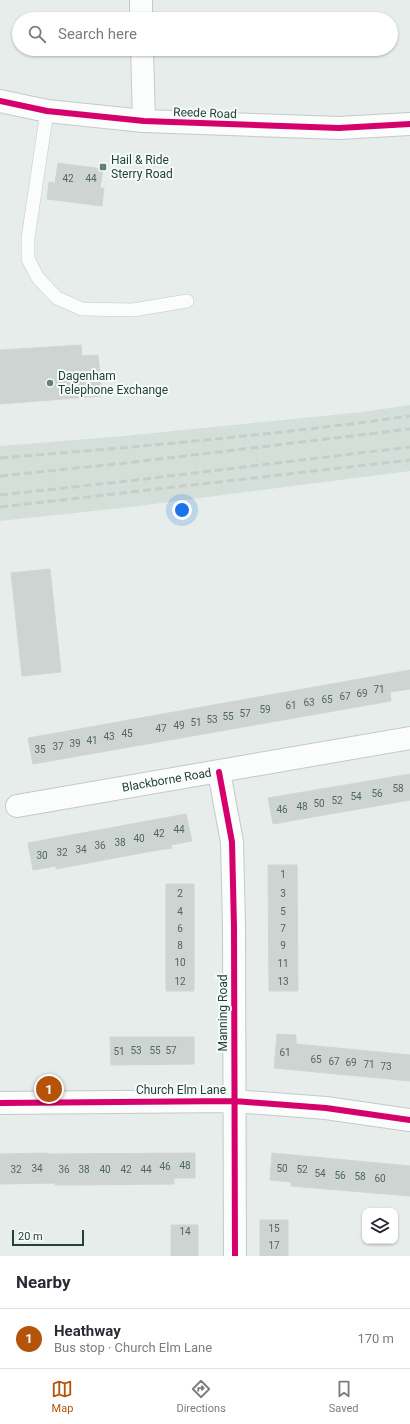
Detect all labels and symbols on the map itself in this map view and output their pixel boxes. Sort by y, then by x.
street label: Reede Road [173,105,237,121]
place label: Hail & Ride Sterry Road [111,153,173,181]
marker: Hail & Ride Sterry Road [98,162,108,172]
house number: 42 [62,173,74,184]
house number: 44 [85,173,97,184]
place label: Dagenham Telephone Exchange [58,369,168,397]
marker: Dagenham Telephone Exchange [45,378,55,388]
your location [172,500,192,520]
house number: 71 [373,684,385,695]
house number: 69 [356,688,368,699]
house number: 67 [339,691,351,702]
house number: 65 [321,694,333,705]
house number: 63 [303,697,315,708]
house number: 61 [285,700,297,711]
house number: 59 [259,704,271,715]
house number: 57 [239,708,251,719]
house number: 55 [222,711,234,722]
house number: 53 [206,714,218,725]
house number: 51 [190,717,202,728]
house number: 49 [173,720,185,731]
house number: 47 [155,723,167,734]
house number: 45 [121,728,133,739]
house number: 43 [103,731,115,742]
house number: 41 [86,735,98,746]
house number: 39 [69,738,81,749]
house number: 37 [52,741,64,752]
house number: 35 [34,744,46,755]
street label: Blackborne Road [121,765,213,795]
house number: 58 [392,783,404,794]
house number: 56 [371,788,383,799]
house number: 54 [350,791,362,802]
house number: 52 [331,795,343,806]
house number: 50 [313,798,325,809]
house number: 48 [296,801,308,812]
house number: 46 [276,804,288,815]
house number: 44 [173,824,185,835]
house number: 42 [153,828,165,839]
house number: 40 [133,833,145,844]
house number: 38 [114,837,126,848]
house number: 36 [94,840,106,851]
house number: 34 [75,844,87,855]
house number: 32 [56,847,68,858]
house number: 30 [36,850,48,861]
house number: 1 [280,869,286,880]
house number: 2 [177,888,183,899]
house number: 3 [280,888,286,899]
house number: 4 [177,906,183,917]
house number: 5 [280,906,286,917]
house number: 6 [177,923,183,934]
house number: 7 [280,923,286,934]
house number: 8 [177,940,183,951]
house number: 9 [280,940,286,951]
house number: 10 [174,957,186,968]
house number: 11 [277,958,289,969]
street label: Manning Road [216,974,230,1052]
house number: 12 [174,976,186,987]
house number: 13 [277,976,289,987]
house number: 53 [130,1045,142,1056]
house number: 55 [149,1045,161,1056]
house number: 57 [165,1045,177,1056]
house number: 51 [113,1046,125,1057]
house number: 61 [279,1047,291,1058]
house number: 65 [310,1054,322,1065]
house number: 67 [328,1056,340,1067]
house number: 69 [345,1057,357,1068]
house number: 71 [363,1059,375,1070]
house number: 73 [380,1061,392,1072]
pin: 1 [36,1074,62,1104]
street label: Church Elm Lane [136,1083,226,1097]
house number: 48 [179,1160,191,1171]
house number: 46 [159,1161,171,1172]
house number: 34 [31,1163,43,1174]
house number: 50 [276,1163,288,1174]
house number: 32 [10,1164,22,1175]
house number: 36 [58,1164,70,1175]
house number: 38 [78,1164,90,1175]
house number: 40 [99,1164,111,1175]
house number: 42 [120,1164,132,1175]
house number: 44 [140,1164,152,1175]
house number: 52 [296,1164,308,1175]
house number: 54 [314,1168,326,1179]
house number: 56 [334,1170,346,1181]
house number: 58 [354,1171,366,1182]
house number: 60 [374,1173,386,1184]
house number: 15 [268,1223,280,1234]
house number: 14 [179,1226,191,1237]
scale bar [12,1228,84,1247]
house number: 17 [268,1240,280,1251]

